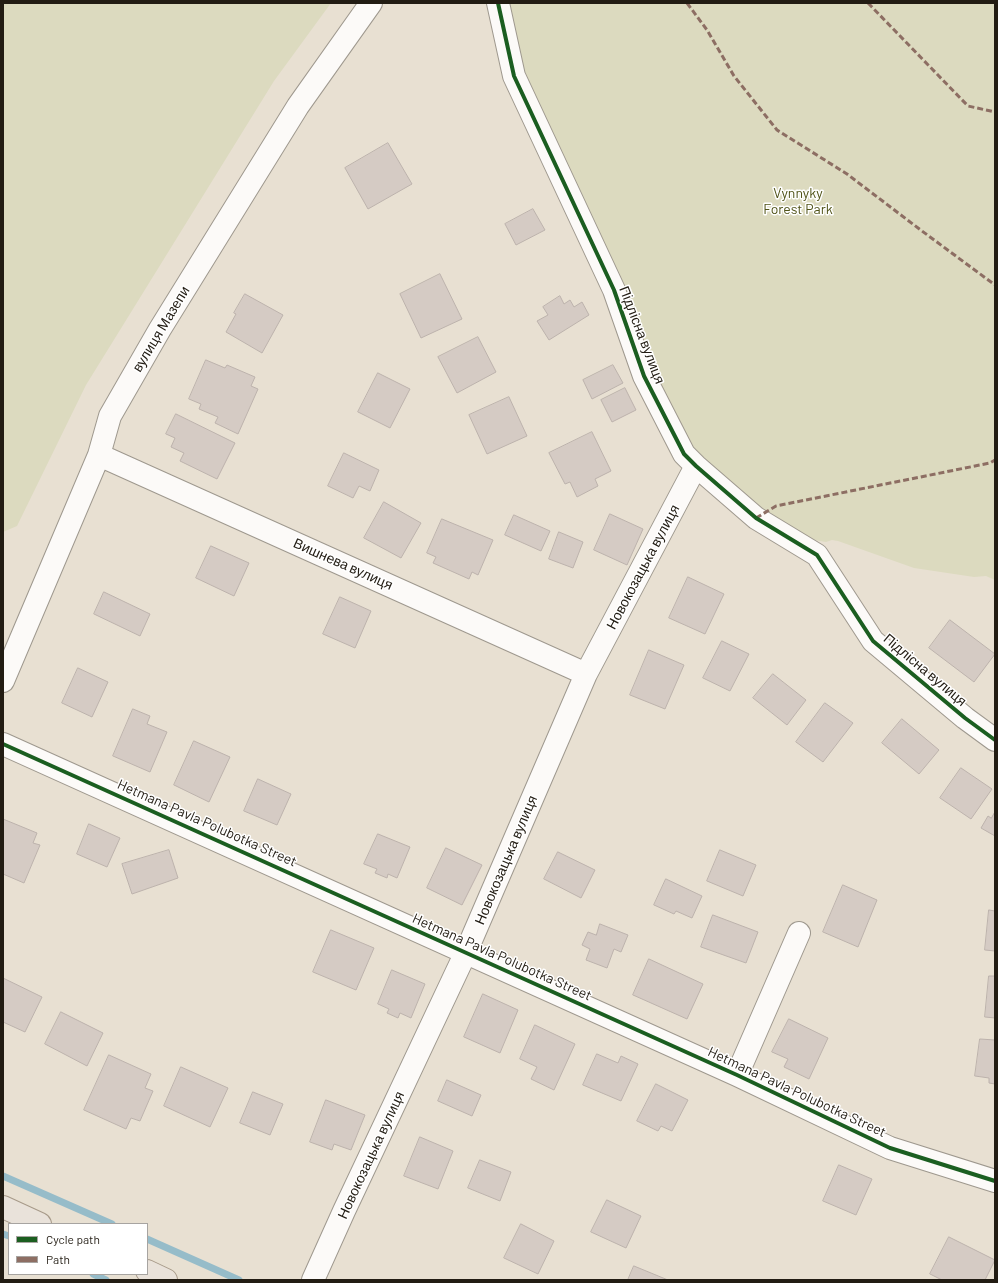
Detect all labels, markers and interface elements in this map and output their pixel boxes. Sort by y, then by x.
park label: Vynnyky Forest Park [763,185,833,218]
street label: вулиця Мазепи [129,283,193,375]
street label: Підлісна вулиця [616,284,668,386]
street label: Новокозацька вулиця [603,502,683,632]
street label: Вишнева вулиця [291,535,395,593]
street label: Підлісна вулиця [880,630,970,710]
street label: Hetmana Pavla Polubotka Street [115,776,299,870]
street label: Новокозацька вулиця [471,793,541,927]
street label: Hetmana Pavla Polubotka Street [410,910,594,1004]
street label: Hetmana Pavla Polubotka Street [705,1043,889,1141]
street label: Новокозацька вулиця [334,1089,408,1221]
legend [8,1223,148,1275]
text: Cycle path [46,1232,100,1246]
text: Path [46,1252,70,1266]

